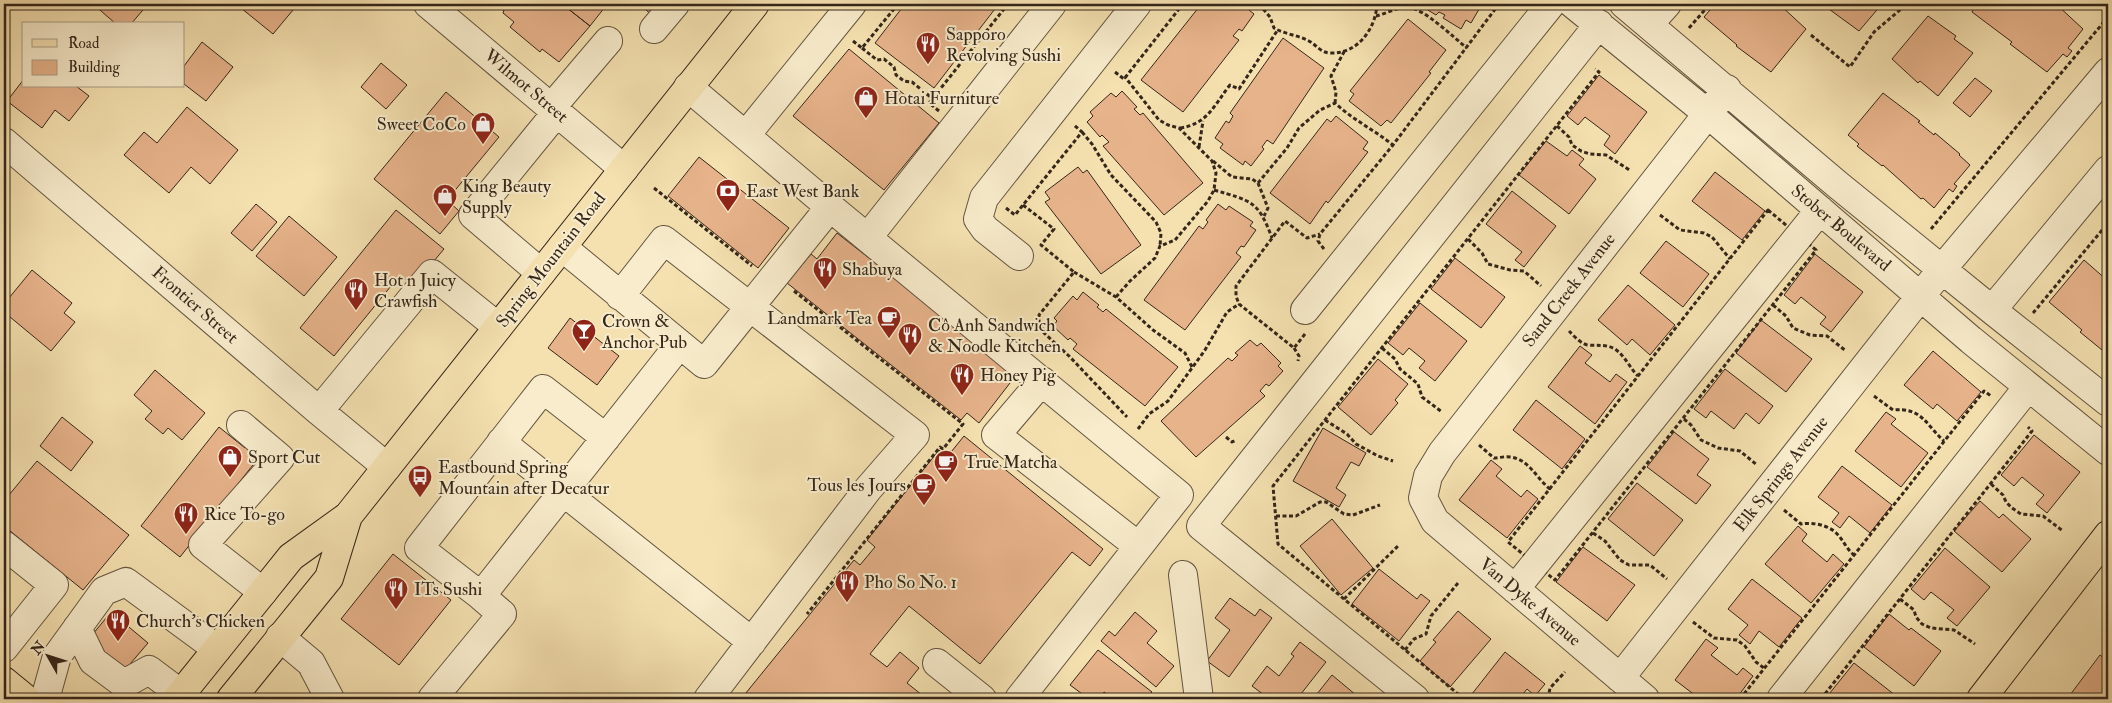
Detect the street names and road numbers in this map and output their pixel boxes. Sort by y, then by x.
street label: Wilmot Street [478,43,573,128]
street label: Stober Boulevard [1786,179,1896,277]
street label: Spring Mountain Road [491,188,611,332]
street label: Sand Creek Avenue [1517,228,1621,352]
street label: Frontier Street [147,261,243,349]
street label: Elk Springs Avenue [1729,411,1834,537]
street label: Van Dyke Avenue [1474,553,1586,652]

